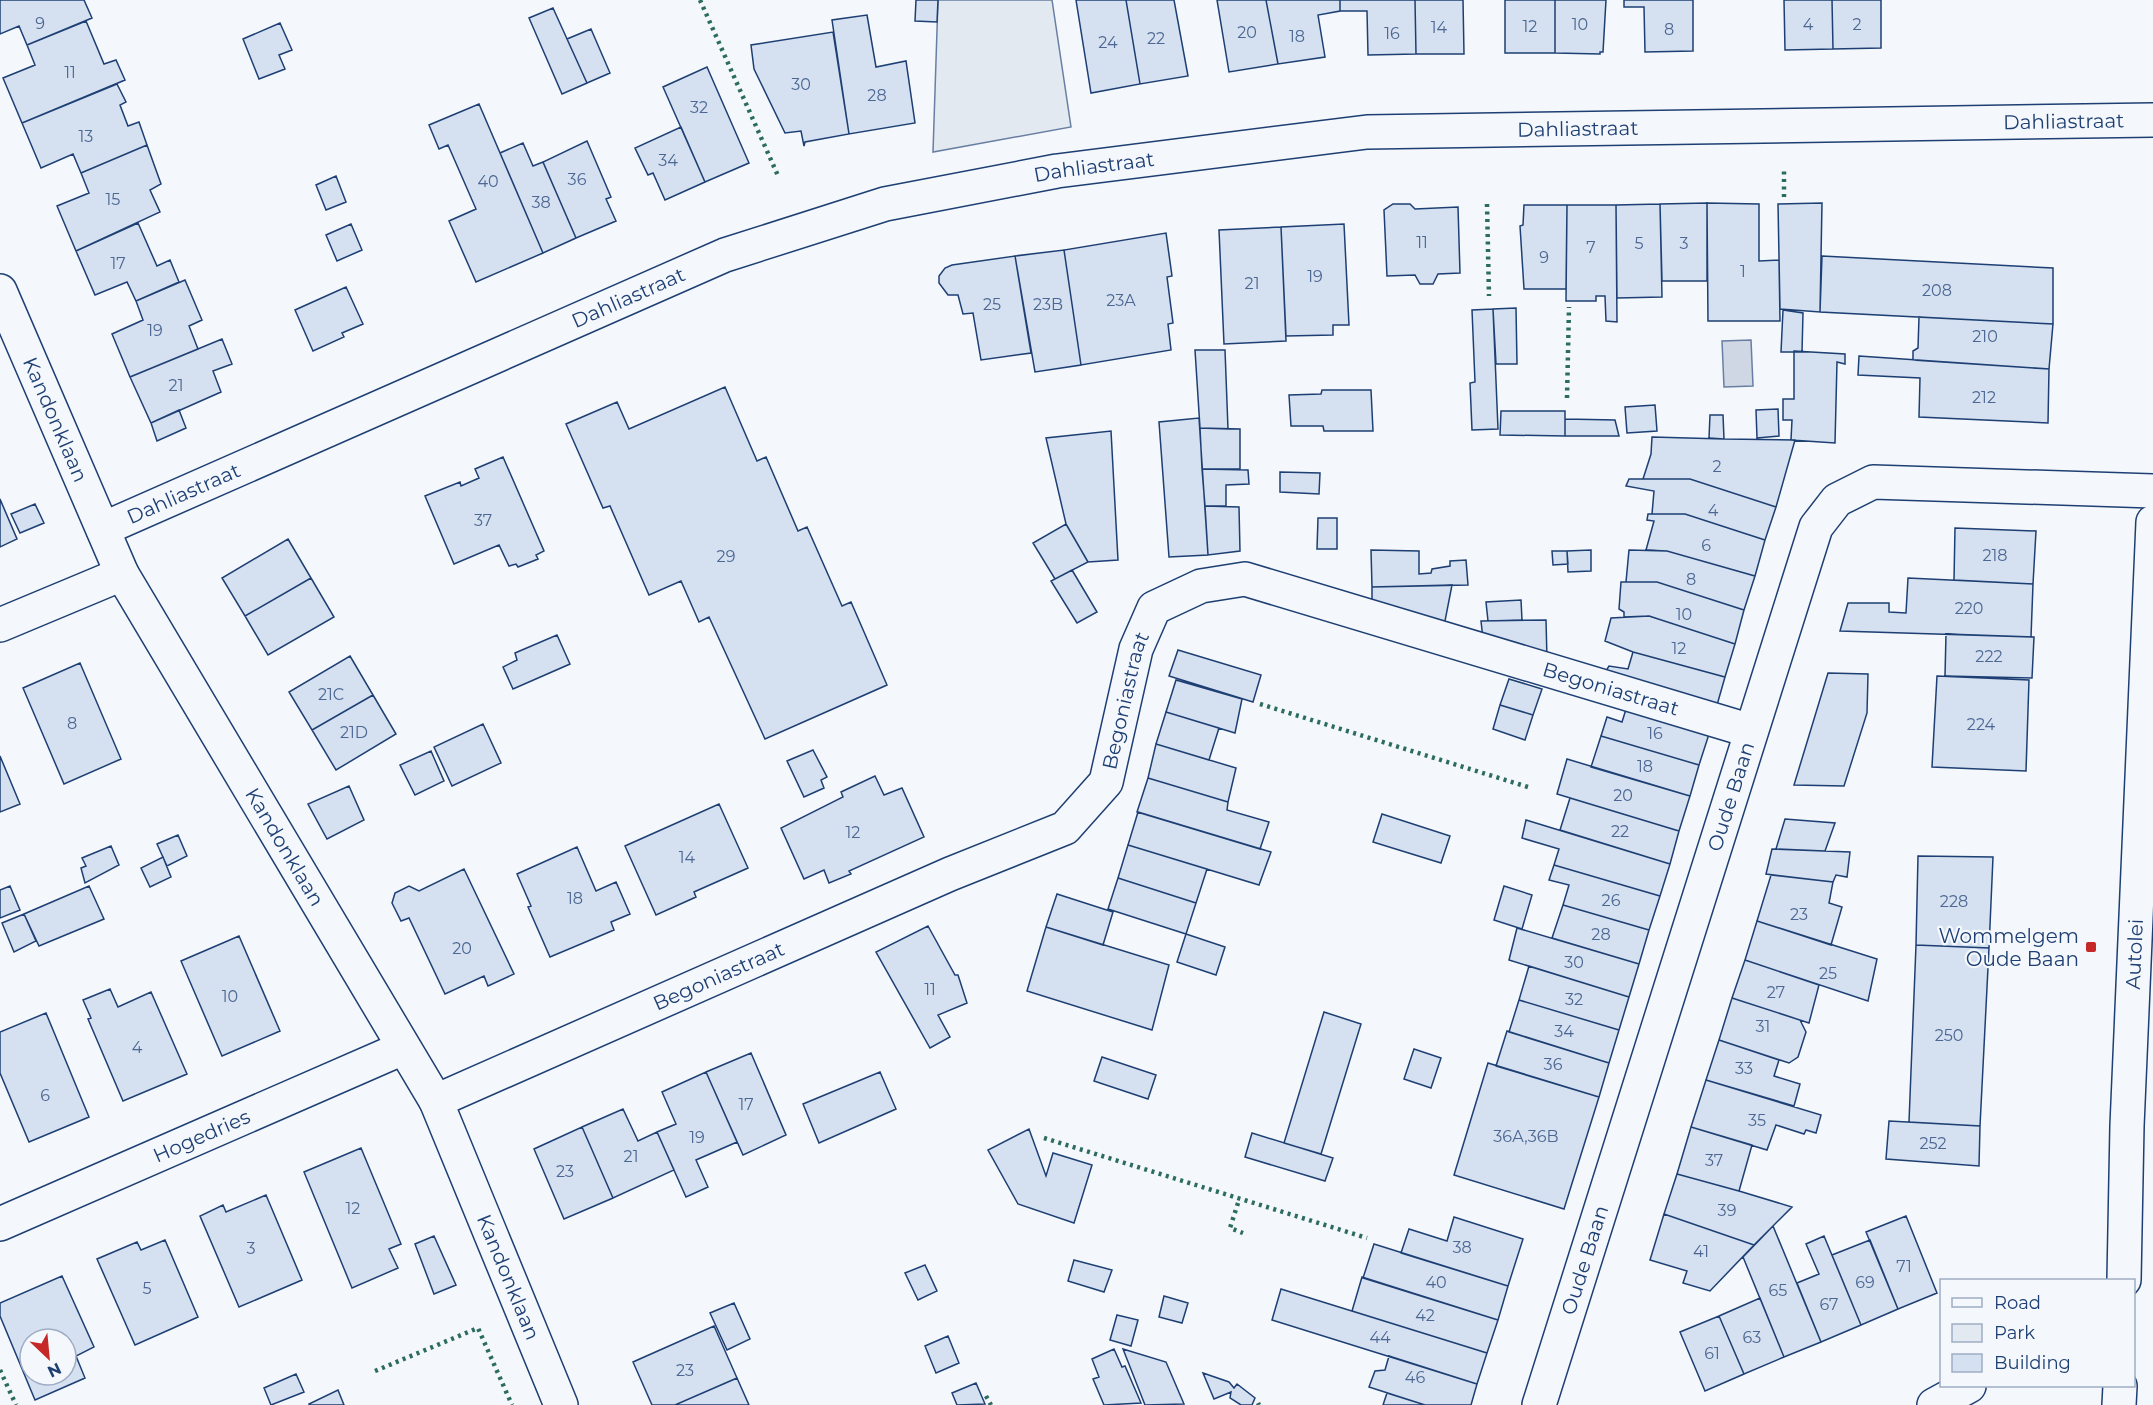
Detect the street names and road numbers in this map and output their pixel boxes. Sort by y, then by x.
street label: Dahliastraat [2003,108,2125,134]
street label: Dahliastraat [1517,116,1639,142]
street label: Dahliastraat [1032,147,1156,187]
street label: Dahliastraat [568,262,689,333]
street label: Kandonklaan [18,354,93,486]
street label: Dahliastraat [123,458,244,529]
street label: Begoniastraat [1097,628,1154,772]
street label: Begoniastraat [1540,657,1682,721]
street label: Oude Baan [1702,739,1759,854]
street label: Kandonklaan [240,784,329,910]
street label: Autolei [2121,918,2148,990]
street label: Begoniastraat [649,937,788,1016]
street label: Hogedries [149,1104,254,1168]
street label: Oude Baan [1556,1202,1613,1318]
street label: Kandonklaan [472,1211,545,1343]

